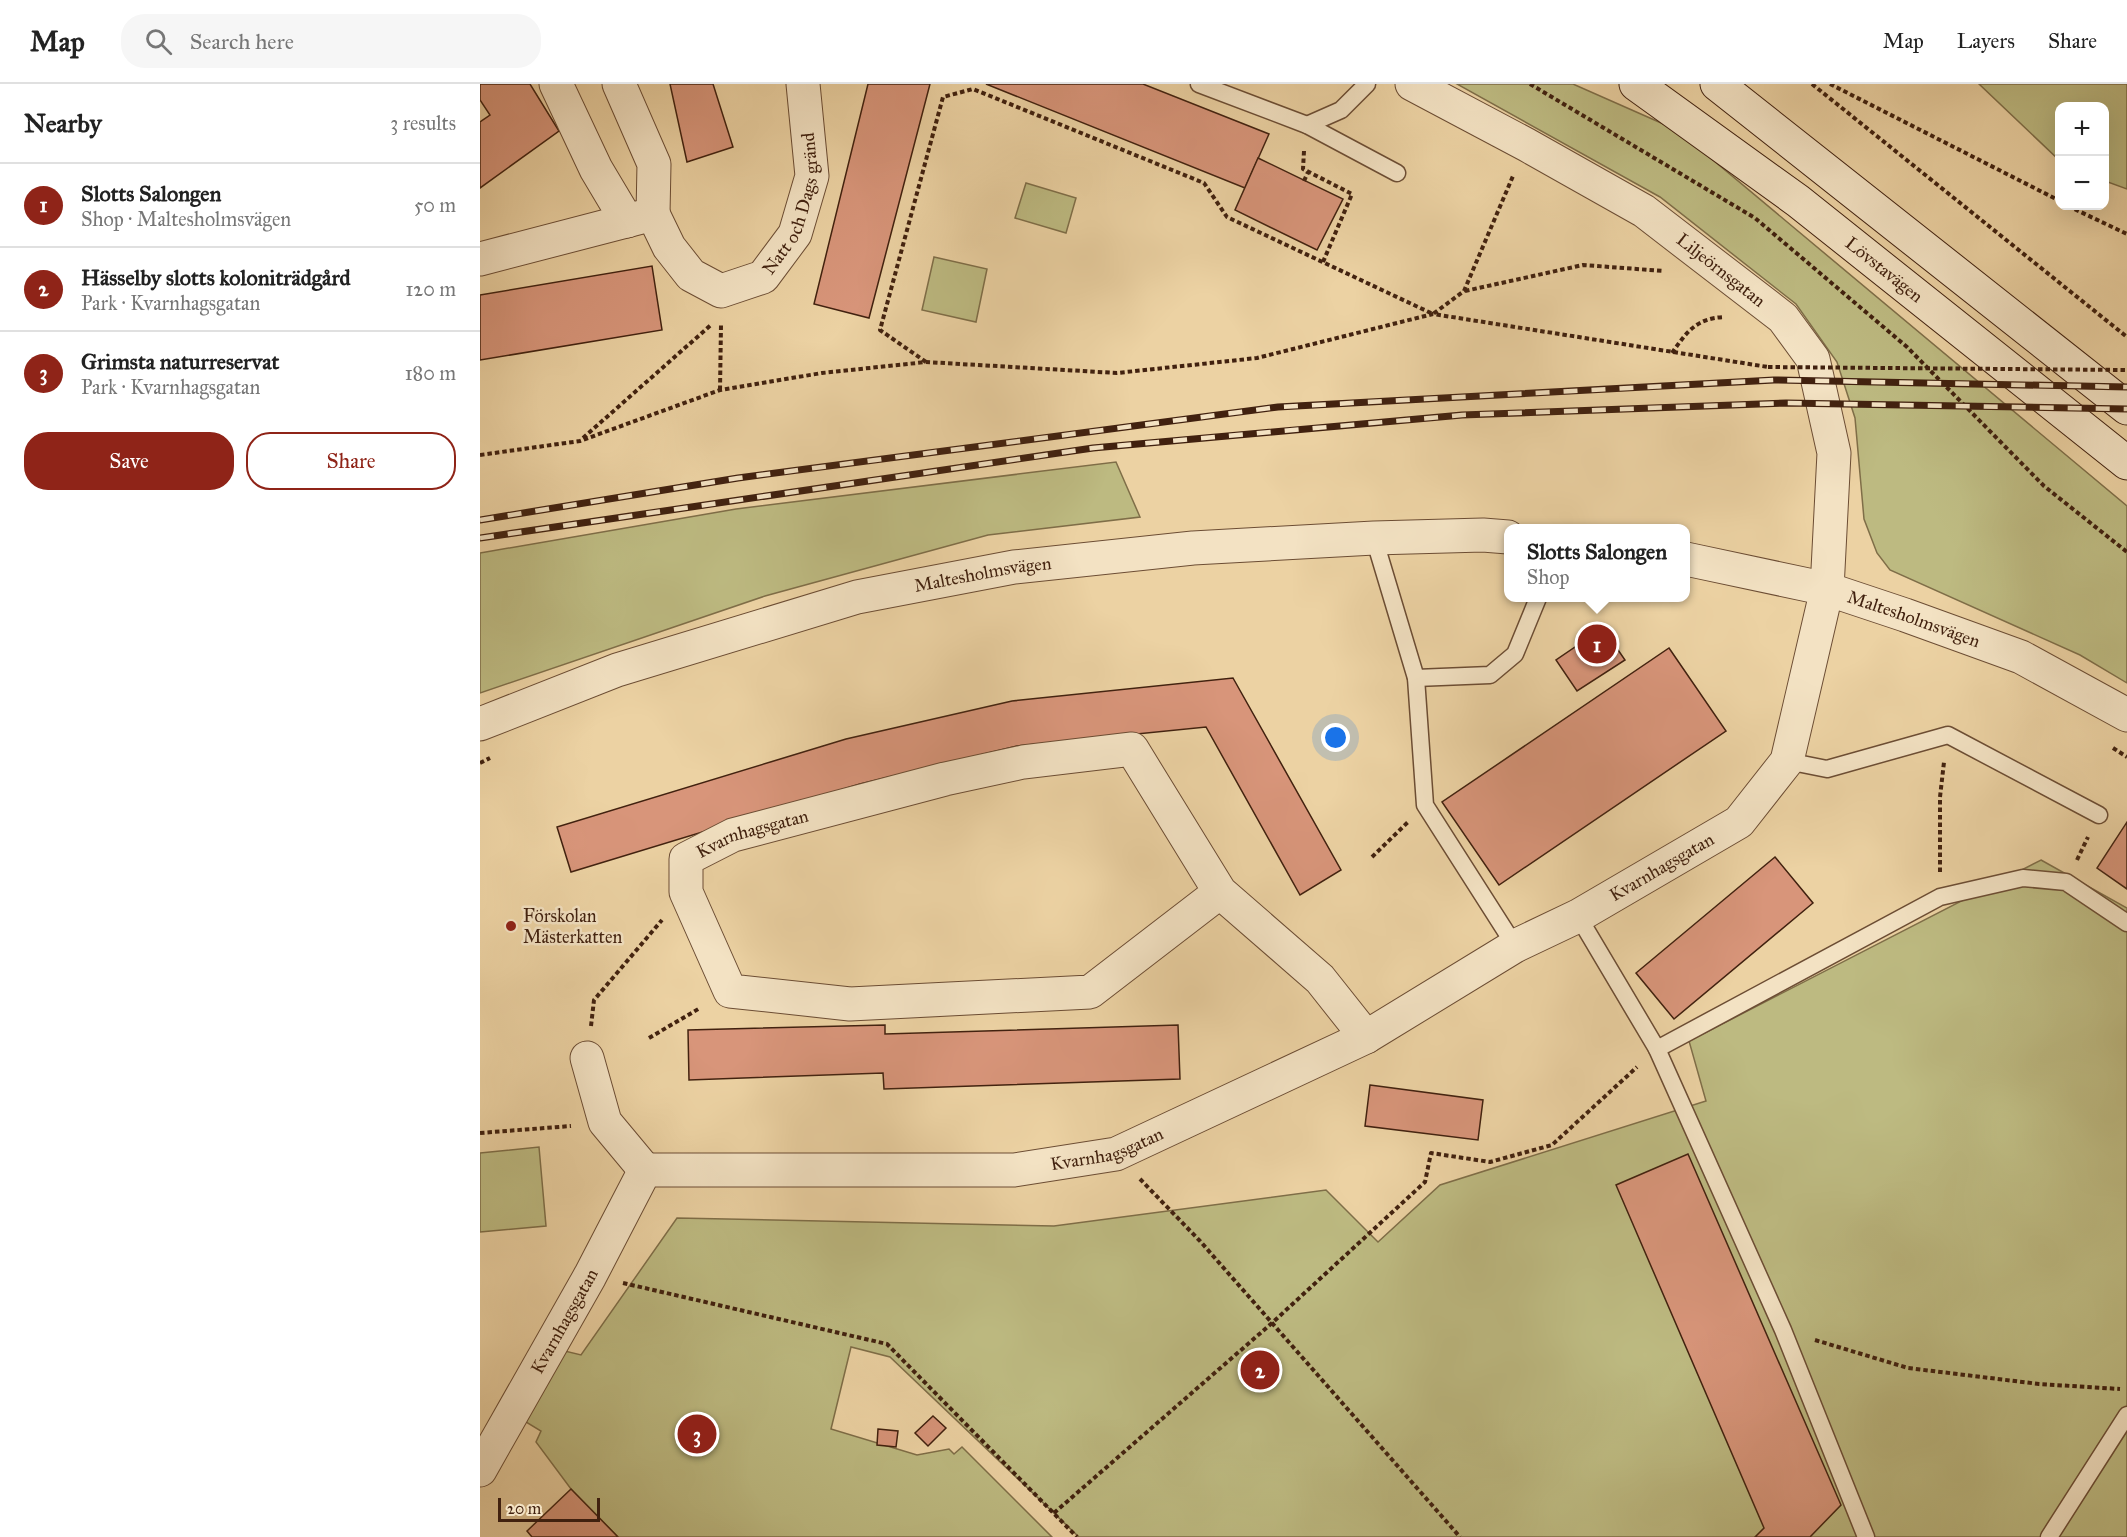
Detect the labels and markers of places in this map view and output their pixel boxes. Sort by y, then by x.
pin: 1 [1578,622,1616,666]
place label: Förskolan Mästerkatten [523,905,622,948]
marker: Förskolan Mästerkatten [504,919,518,933]
pin: 2 [1240,1348,1280,1392]
pin: 3 [678,1412,716,1456]

